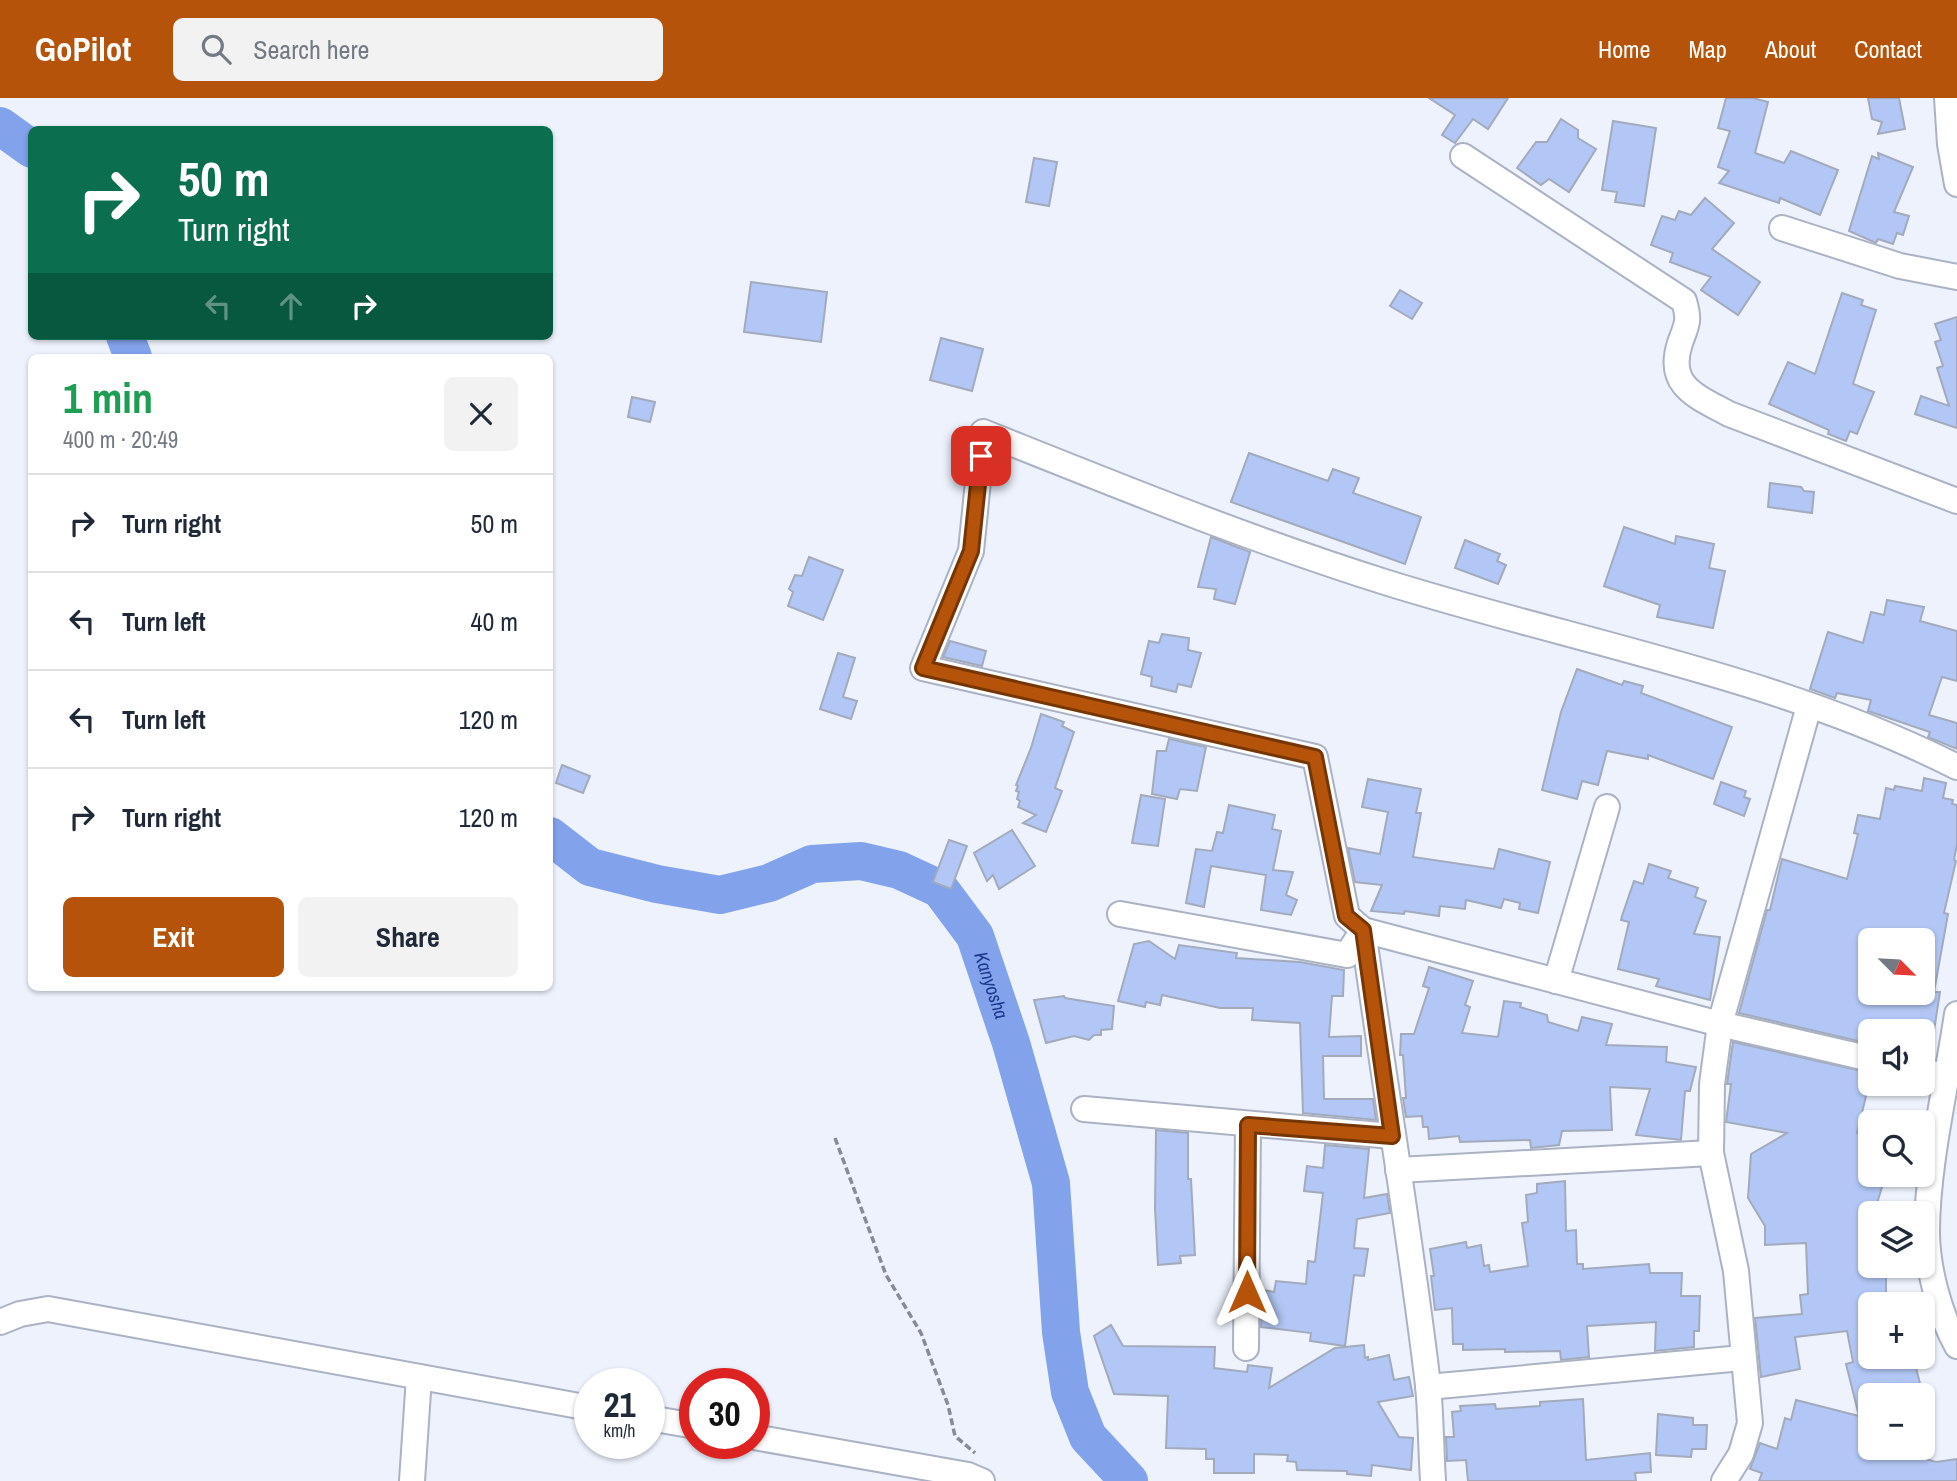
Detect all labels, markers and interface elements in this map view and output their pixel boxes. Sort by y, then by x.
search box [173,18,663,81]
text: GoPilot [35,27,131,71]
icon: search [197,30,235,68]
text: Search here [253,32,369,67]
text: Home [1598,33,1650,65]
text: Map [1688,33,1727,65]
text: About [1765,33,1816,65]
text: Contact [1854,33,1922,65]
text: 50 m [178,145,270,211]
icon: right [63,154,154,245]
text: Turn right [178,208,290,251]
icon: left [199,287,237,325]
icon: ahead [272,287,310,325]
icon: right [345,287,383,325]
text: 1 min [63,370,153,426]
button: close [444,377,518,451]
text: 400 m · 20:49 [63,424,178,455]
pin [951,426,1011,486]
icon: arrive [962,437,1000,475]
icon: right [63,504,101,542]
text: Turn right [122,506,221,541]
text: 50 m [471,506,518,541]
icon: left [63,602,101,640]
text: Turn left [122,604,206,639]
text: 40 m [471,604,518,639]
icon: left [63,700,101,738]
text: Turn left [122,702,206,737]
text: 120 m [459,702,518,737]
icon: right [63,798,101,836]
text: Turn right [122,800,221,835]
text: 120 m [459,800,518,835]
button: Exit [63,897,284,977]
button: Share [298,897,518,977]
north arrow [1858,928,1936,1004]
map controls [1858,928,1935,1460]
water label: Kanyosha [968,948,1015,1023]
button: sound [1858,1019,1935,1096]
button: search [1858,1110,1935,1187]
button: layers [1858,1201,1935,1278]
position arrow [1210,1255,1284,1329]
button: + [1858,1292,1935,1369]
speed limit sign: 30 [679,1368,770,1459]
text: 21 [604,1381,635,1428]
button: − [1858,1383,1935,1460]
text: km/h [604,1418,636,1443]

